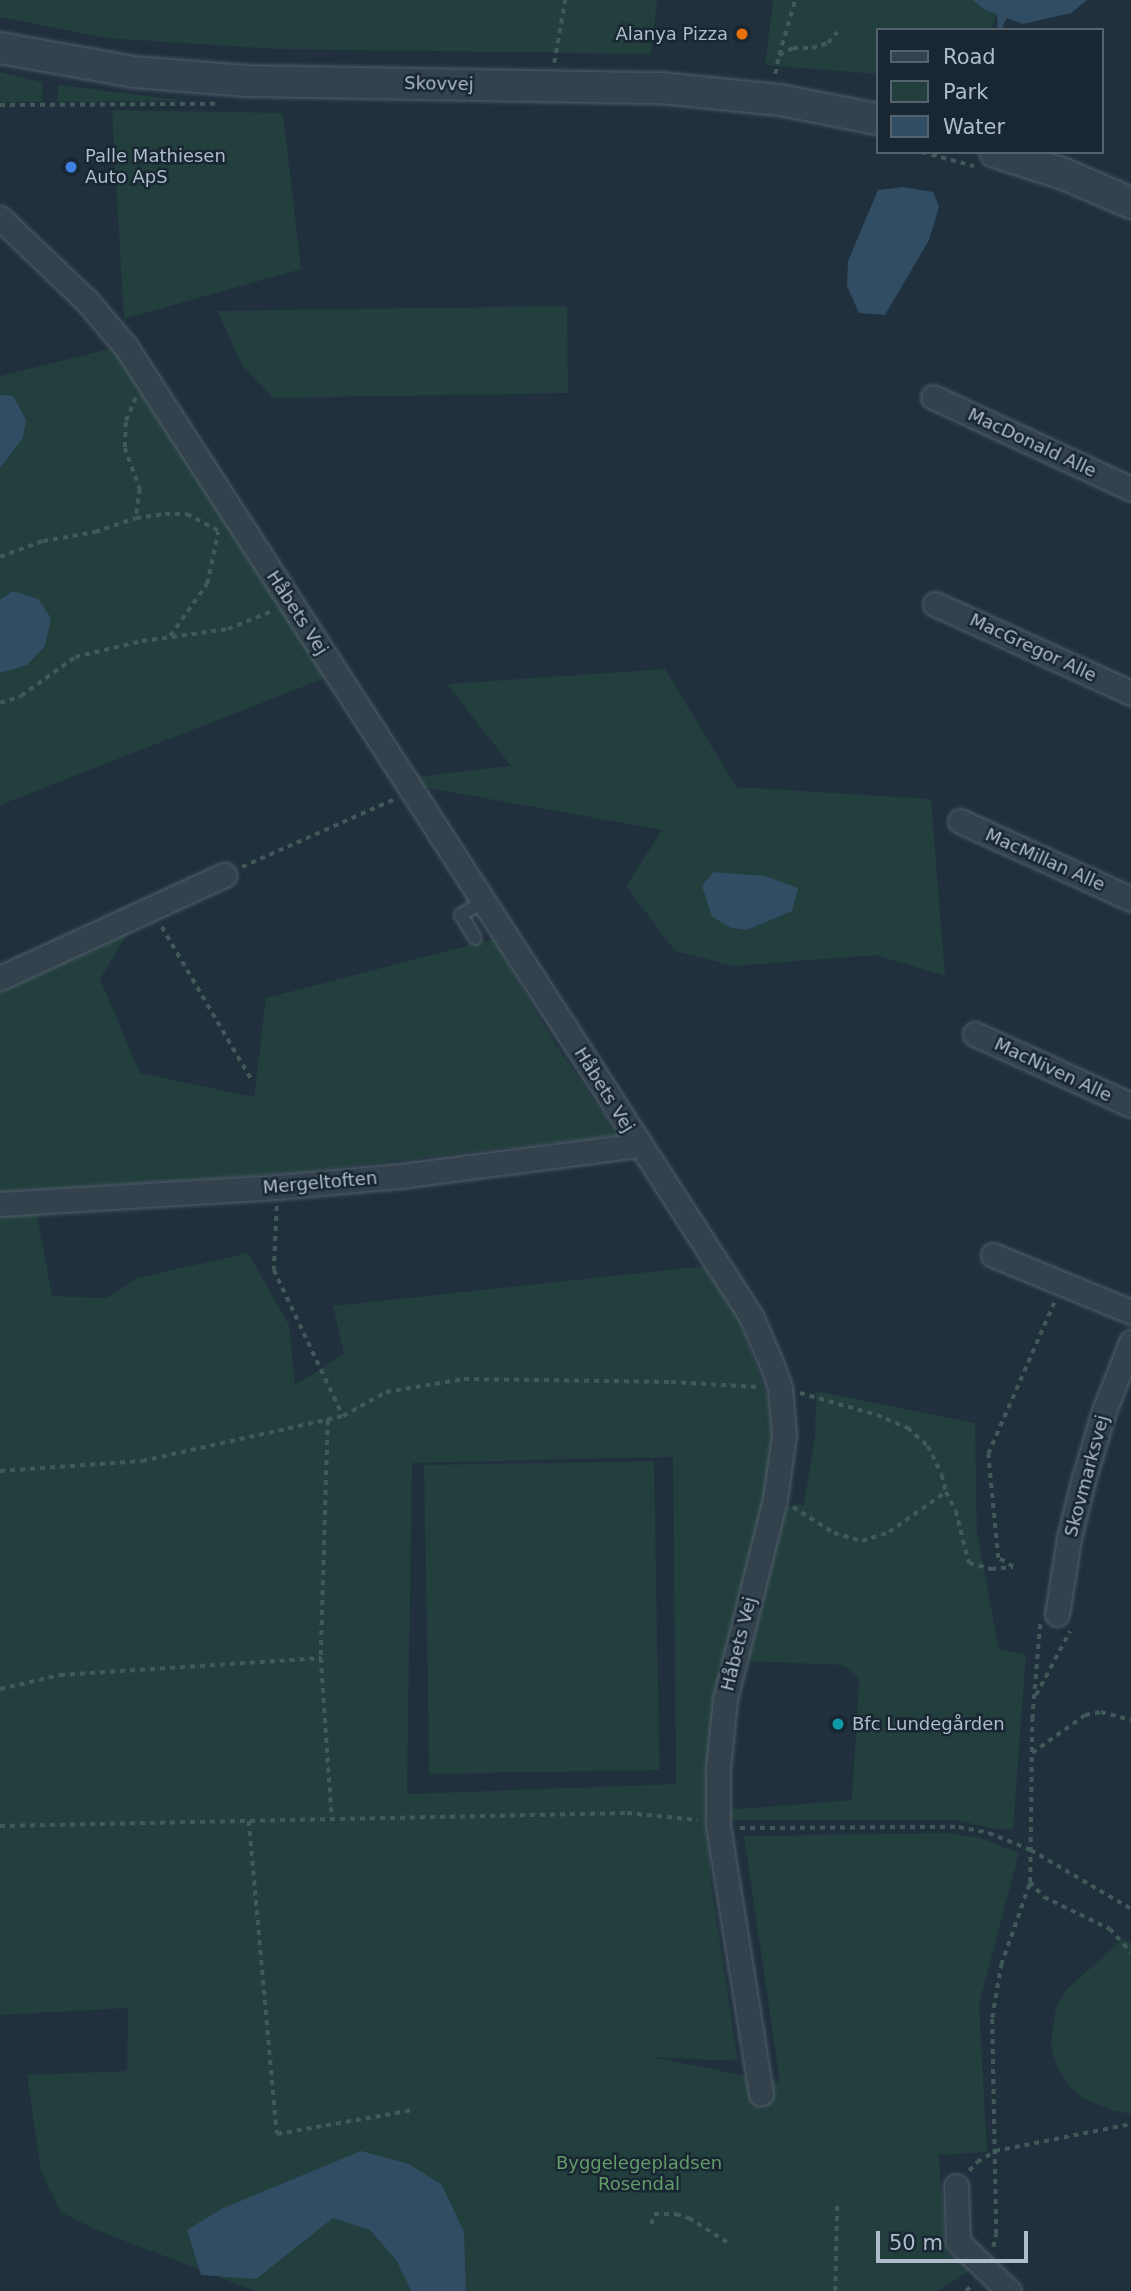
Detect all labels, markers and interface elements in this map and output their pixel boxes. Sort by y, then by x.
place label: Alanya Pizza [615,23,728,45]
marker: Alanya Pizza [734,26,750,42]
legend [876,28,1103,154]
text: Road [943,45,996,69]
street label: Skovvej [404,73,474,95]
text: Park [943,80,988,104]
text: Water [943,115,1005,139]
place label: Palle Mathiesen Auto ApS [85,146,226,188]
marker: Palle Mathiesen Auto ApS [63,159,79,175]
street label: MacDonald Alle [964,404,1100,482]
street label: Håbets Vej [262,567,332,659]
street label: MacGregor Alle [966,609,1100,687]
street label: MacMillan Alle [982,824,1108,896]
street label: MacNiven Alle [991,1033,1115,1107]
street label: Håbets Vej [569,1043,639,1137]
street label: Mergeltoften [262,1167,378,1199]
street label: Skovmarksvej [1060,1413,1114,1539]
street label: Håbets Vej [717,1595,761,1693]
place label: Bfc Lundegården [852,1713,1005,1735]
marker: Bfc Lundegården [830,1716,846,1732]
park label: Byggelegepladsen Rosendal [556,2153,722,2196]
scale bar [879,2218,1031,2262]
text: 50 m [889,2231,943,2255]

